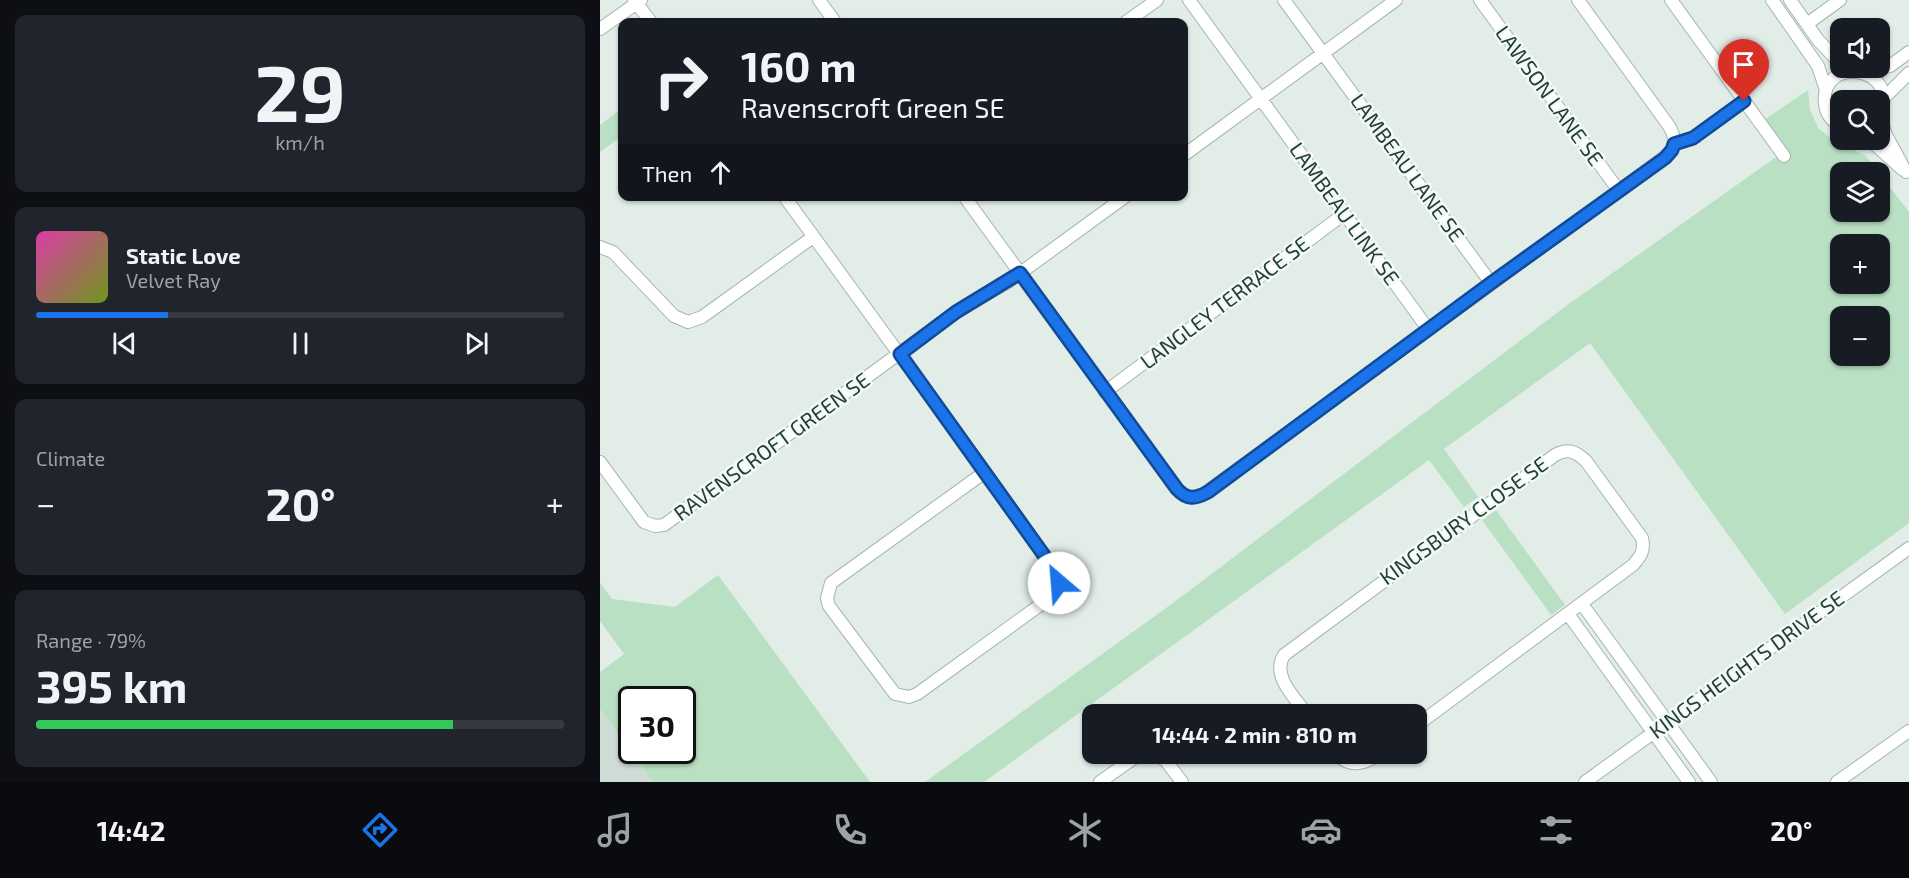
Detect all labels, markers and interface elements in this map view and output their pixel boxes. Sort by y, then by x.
map controls [1830,18,1890,366]
button: sound [1830,18,1890,78]
street label: LAWSON LANE SE [1491,20,1609,170]
pin [1718,39,1769,101]
text: 160 m [741,40,857,90]
icon: right [642,42,720,120]
text: 29 [254,44,346,138]
icon: arrive [1727,48,1760,81]
street label: LAMBEAU LANE SE [1346,88,1470,246]
button: search [1830,90,1890,150]
text: Ravenscroft Green SE [741,91,1005,123]
text: km/h [275,130,325,154]
street label: LAMBEAU LINK SE [1285,137,1405,289]
icon: ahead [704,156,737,189]
text: Then [642,160,692,186]
button: layers [1830,162,1890,222]
street label: LANGLEY TERRACE SE [1135,230,1313,373]
button: + [1830,234,1890,294]
text: Static Love [126,242,241,268]
text: Velvet Ray [126,268,221,292]
button: − [1830,306,1890,366]
icon: previous [108,327,141,360]
icon: pause [284,327,317,360]
icon: next [460,327,493,360]
street label: RAVENSCROFT GREEN SE [668,366,874,525]
text: Climate [36,446,105,470]
street label: KINGSBURY CLOSE SE [1374,450,1552,589]
text: 20° [266,476,336,530]
text: − [36,483,55,523]
text: + [546,483,564,523]
position arrow [1027,551,1091,615]
street label: KINGS HEIGHTS DRIVE SE [1644,585,1848,743]
text: Range · 79% [36,628,146,652]
text: 395 km [36,658,187,712]
speed limit sign: 30 [618,686,696,764]
text: 14:44 · 2 min · 810 m [1152,721,1357,747]
icon: directions [359,809,401,851]
icon: music [594,809,636,851]
icon: phone [829,809,871,851]
icon: climate [1064,809,1106,851]
icon: car [1300,809,1342,851]
icon: filters [1535,809,1577,851]
text: 14:42 [97,814,165,846]
text: 20° [1770,814,1812,846]

